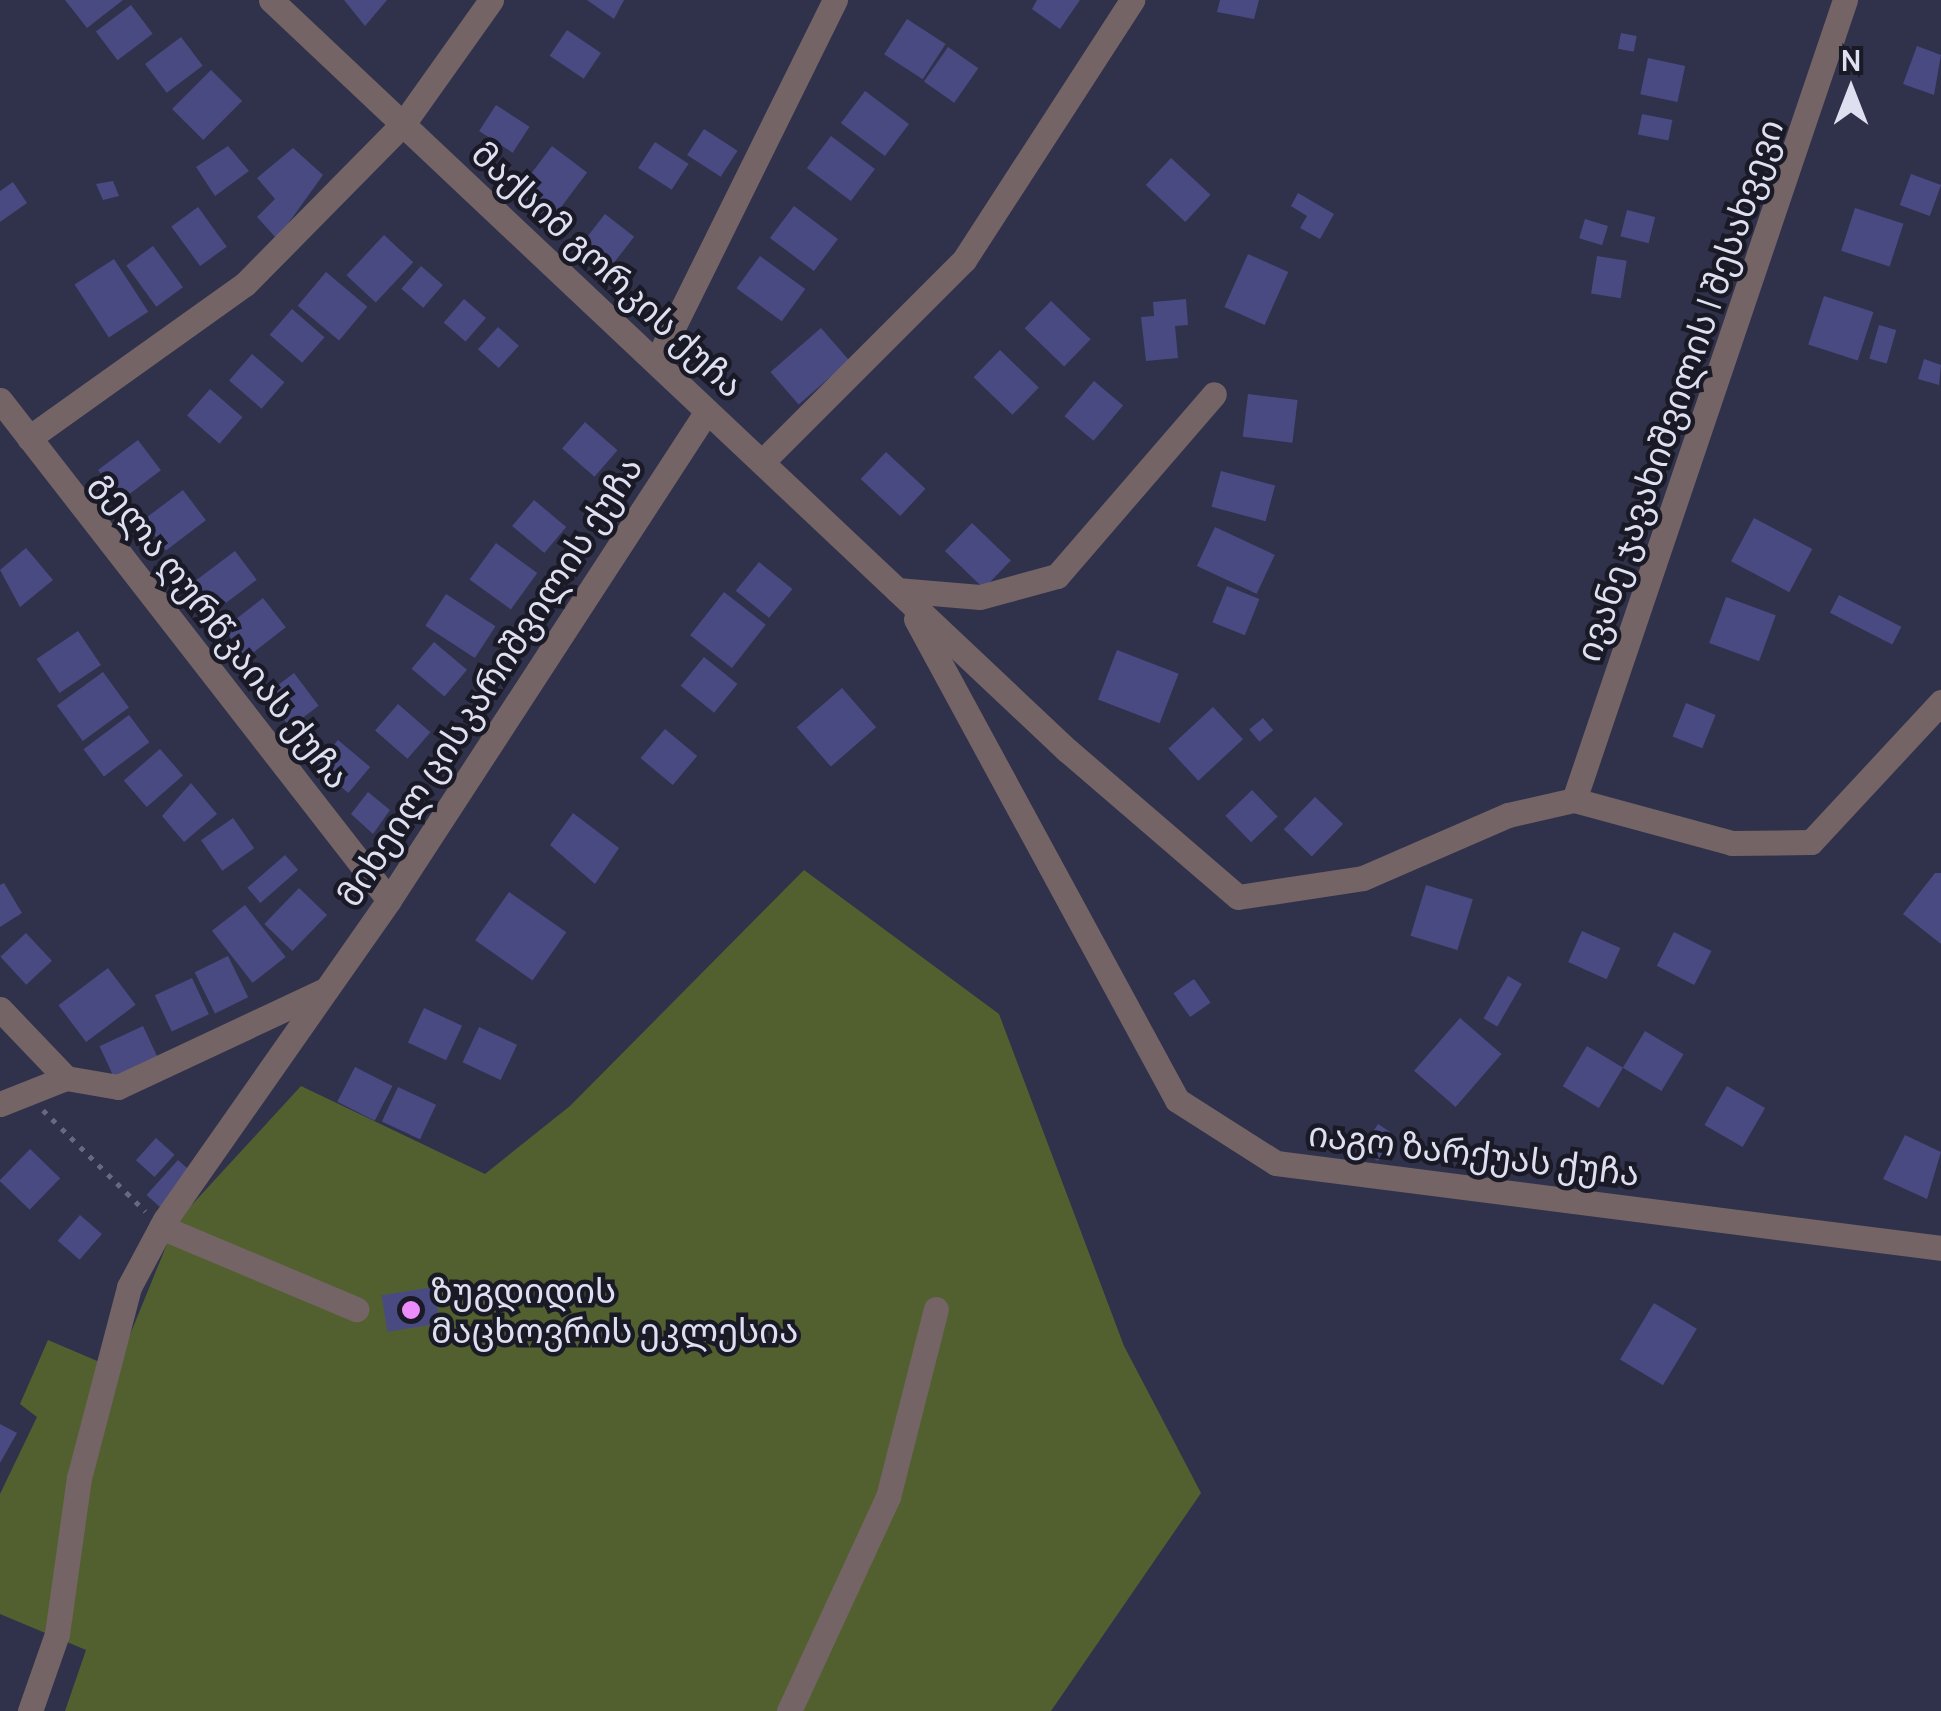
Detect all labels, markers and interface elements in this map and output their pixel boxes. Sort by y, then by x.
north arrow [1801,40,1901,140]
text: N [1841,41,1861,79]
street label: ივანე ჯავახიშვილის I შესახვევი [1566,113,1792,667]
street label: მაქსიმ გორკის ქუჩა [464,132,752,406]
street label: მიხეილ ცისკარიშვილის ქუჩა [328,448,650,914]
street label: გელა ღურწკაიას ქუჩა [85,461,359,797]
street label: იაგო ზარქუას ქუჩა [1306,1112,1642,1194]
place label: ზუგდიდის მაცხოვრის ეკლესია [431,1269,798,1351]
marker: ზუგდიდის მაცხოვრის ეკლესია [400,1299,422,1321]

